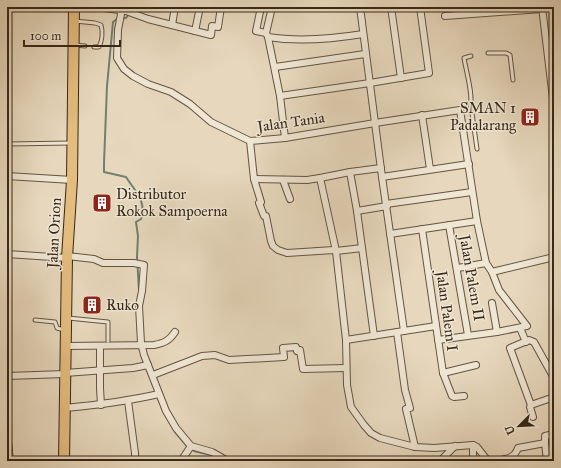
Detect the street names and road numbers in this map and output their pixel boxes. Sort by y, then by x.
street label: Jalan Tania [254,108,327,137]
street label: Jalan Orion [43,197,66,271]
street label: Jalan Palem II [454,231,488,323]
street label: Jalan Palem I [431,268,462,352]

